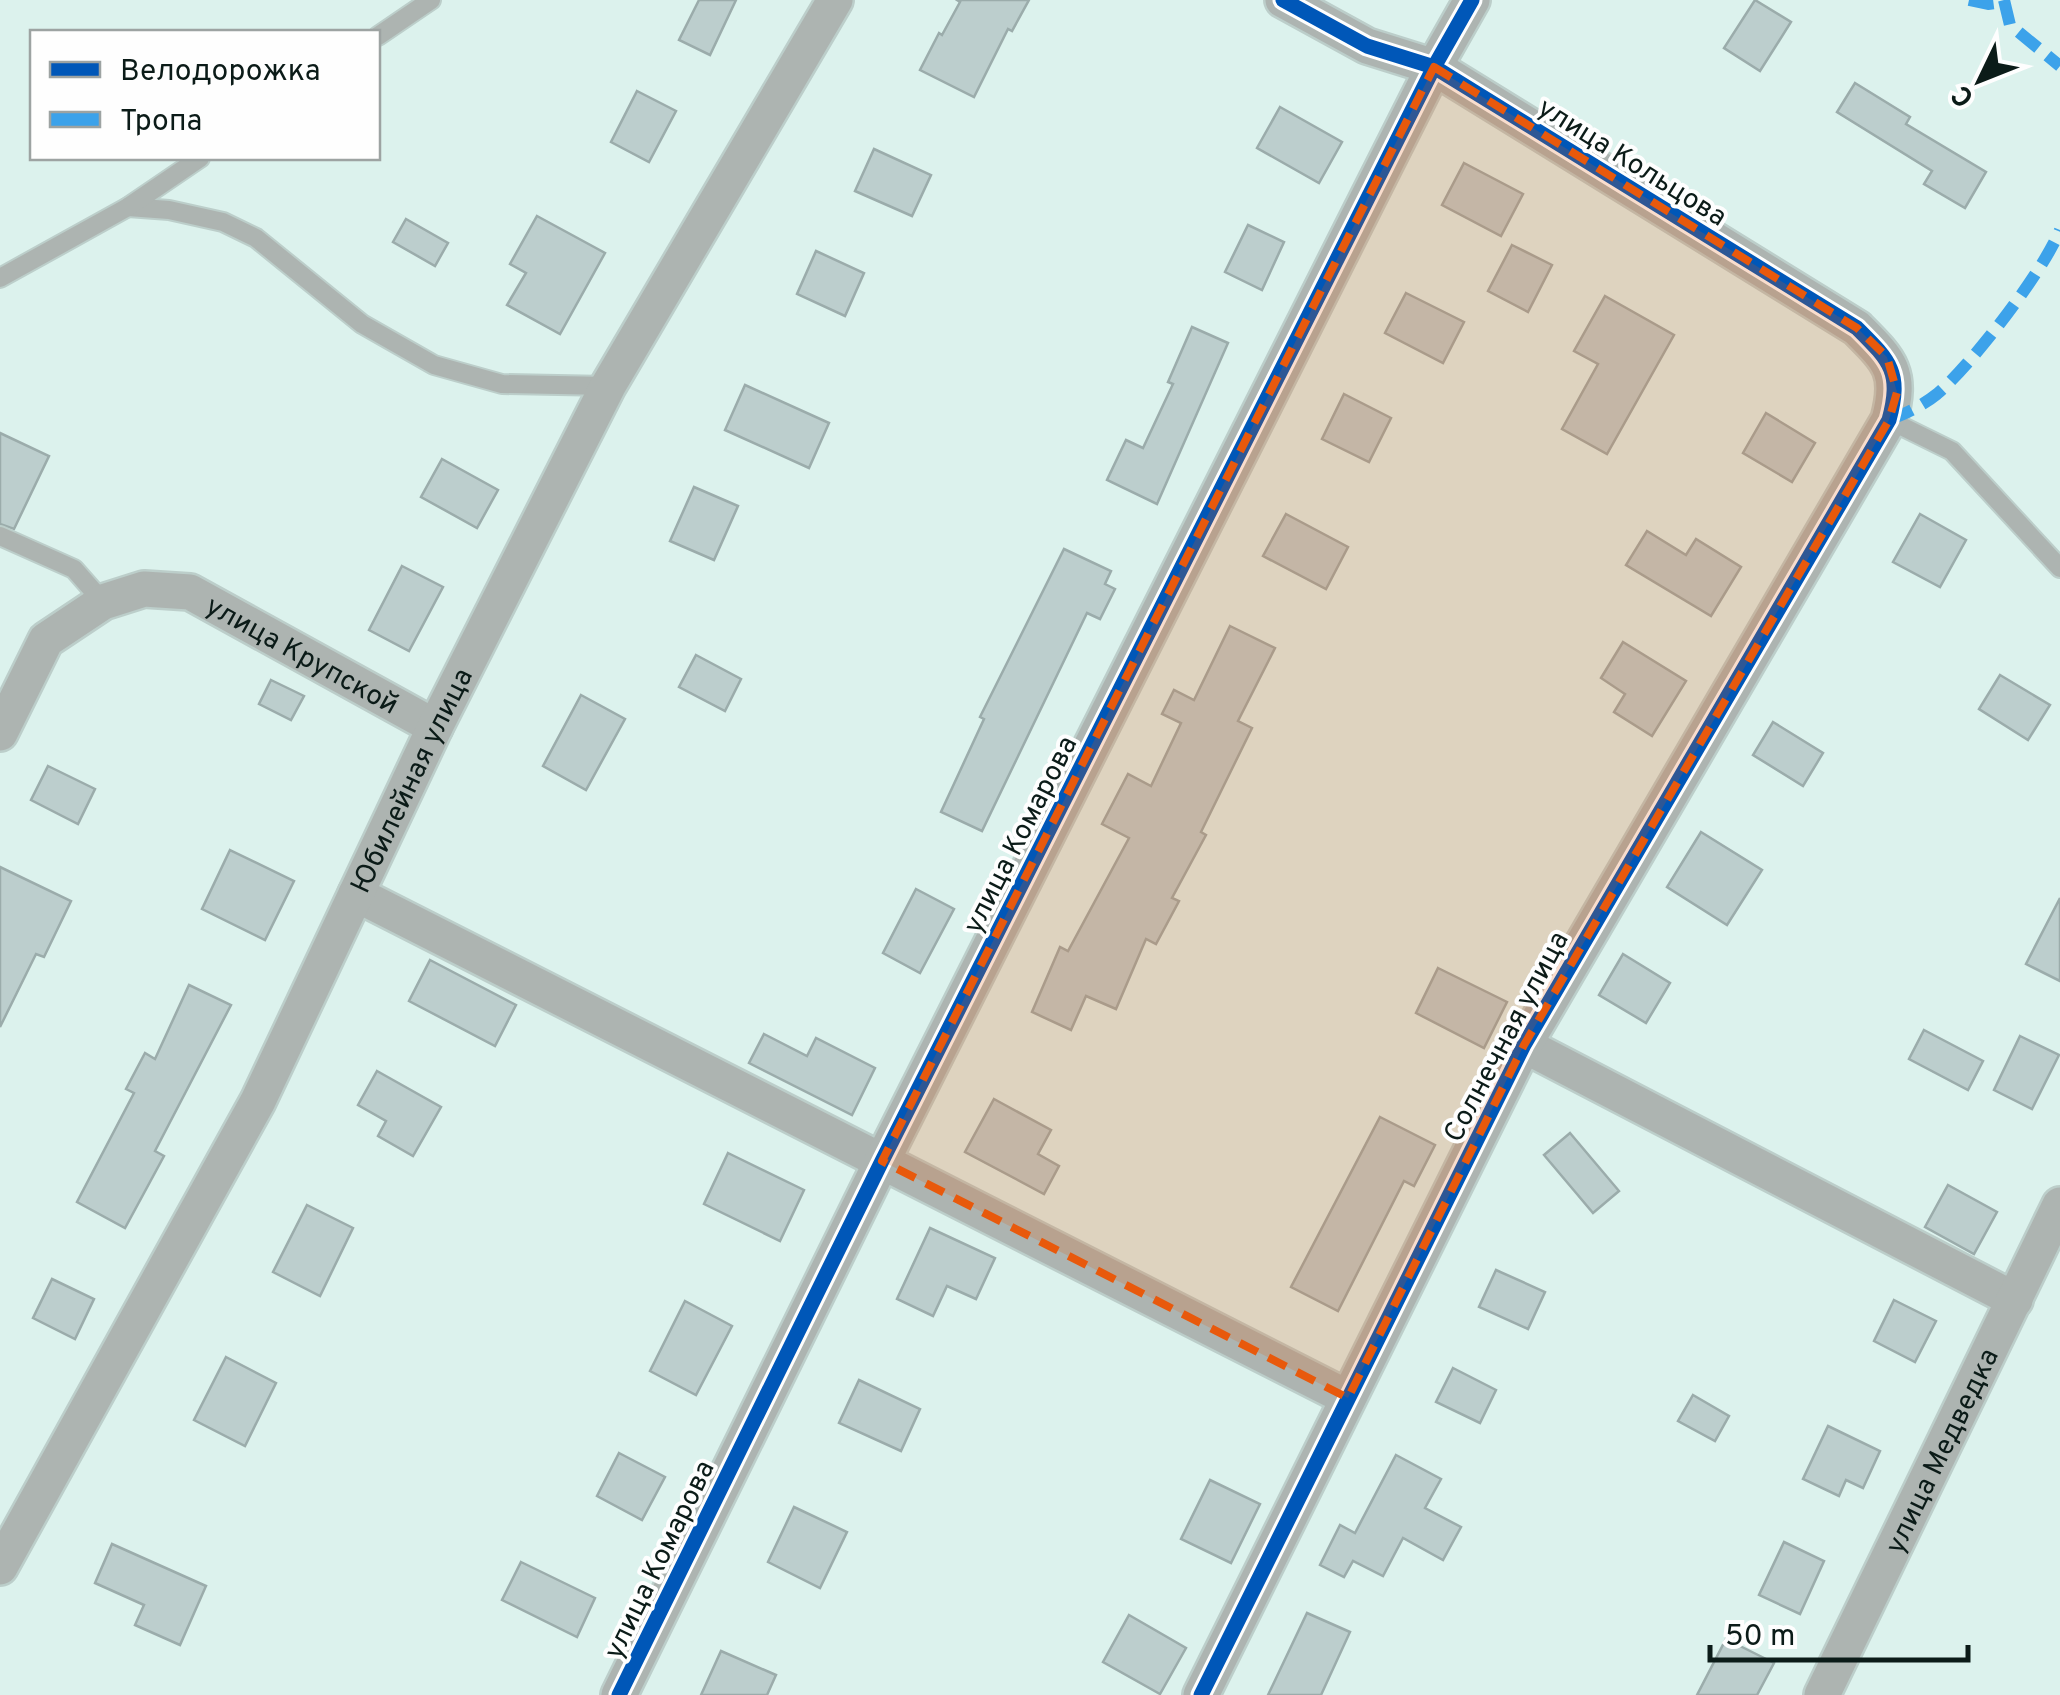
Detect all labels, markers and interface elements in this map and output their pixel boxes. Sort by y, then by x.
legend [30,30,380,160]
north arrow [1930,30,2030,130]
text: Велодорожка [120,54,321,91]
text: С [1945,76,1983,114]
street label: улица Кольцова [1530,91,1733,236]
text: Тропа [120,104,202,141]
street label: улица Крупской [198,589,404,724]
street label: Юбилейная улица [344,663,483,900]
street label: улица Комарова [956,731,1087,940]
street label: Солнечная улица [1437,926,1578,1149]
street label: улица Медведка [1878,1343,2009,1560]
street label: улица Комарова [597,1455,724,1666]
scale bar [1710,1600,1968,1662]
text: 50 m [1725,1619,1795,1656]

